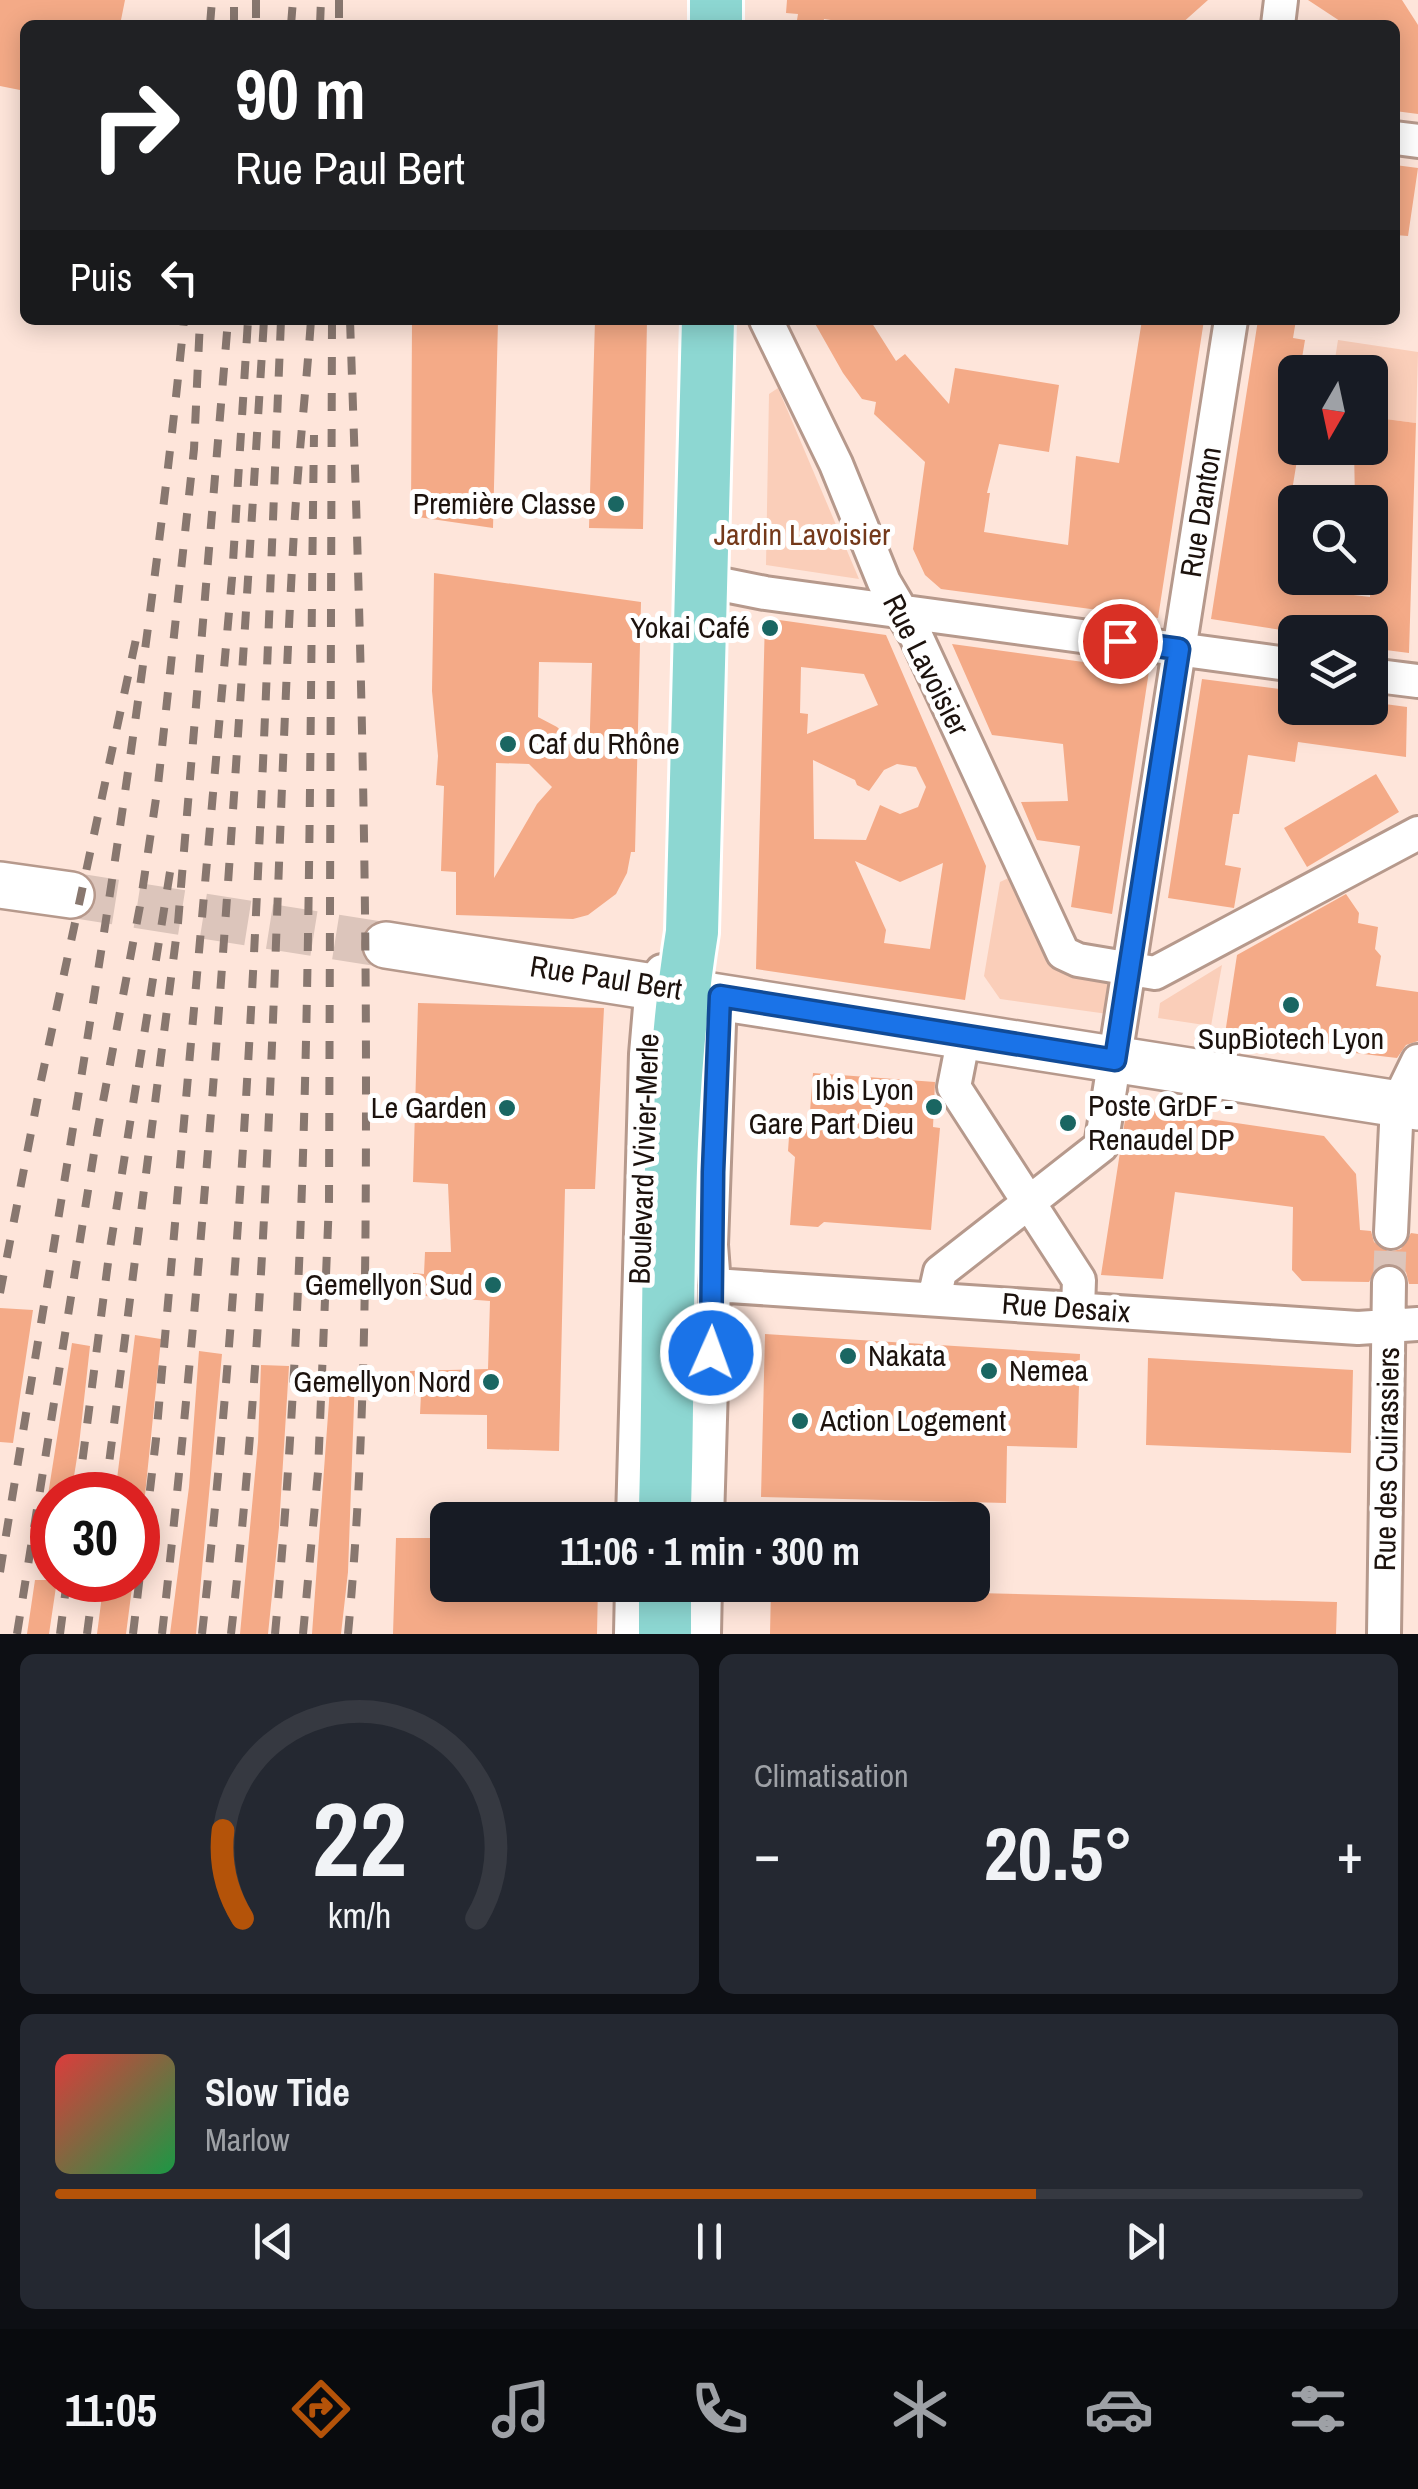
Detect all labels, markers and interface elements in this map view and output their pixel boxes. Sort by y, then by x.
text: 90 m [235,47,366,141]
icon: right [70,60,200,190]
text: Rue Paul Bert [235,137,465,198]
icon: left [152,250,207,305]
text: Puis [70,252,132,303]
north arrow [1278,355,1388,465]
map controls [1278,355,1388,725]
street label: Rue Danton [1170,444,1230,580]
place label: Première Classe [413,483,596,523]
button: search [1278,485,1388,595]
marker: Première Classe [605,493,627,515]
park label: Jardin Lavoisier [714,514,891,554]
street label: Rue Lavoisier [874,587,980,743]
pin [1078,599,1163,684]
place label: Yokai Café [630,607,750,647]
icon: arrive [1093,614,1148,669]
button: layers [1278,615,1388,725]
marker: Yokai Café [759,617,781,639]
place label: Caf du Rhône [528,723,680,763]
marker: Caf du Rhône [497,733,519,755]
street label: Rue Paul Bert [527,945,685,1009]
marker: SupBiotech Lyon [1280,994,1302,1016]
place label: SupBiotech Lyon [1198,1018,1384,1058]
street label: Boulevard Vivier-Merle [619,1033,667,1285]
place label: Ibis Lyon Gare Part Dieu [749,1069,914,1143]
place label: Poste GrDF - Renaudel DP [1088,1085,1234,1159]
place label: Le Garden [371,1087,487,1127]
marker: Ibis Lyon Gare Part Dieu [923,1096,945,1118]
marker: Le Garden [496,1097,518,1119]
marker: Poste GrDF - Renaudel DP [1057,1112,1079,1134]
place label: Gemellyon Sud [305,1264,473,1304]
marker: Gemellyon Sud [482,1274,504,1296]
street label: Rue Desaix [1001,1283,1132,1331]
position arrow [659,1301,763,1405]
place label: Nakata [868,1335,946,1375]
marker: Nakata [837,1345,859,1367]
street label: Rue des Cuirassiers [1364,1347,1408,1571]
place label: Nemea [1009,1350,1089,1390]
marker: Nemea [978,1360,1000,1382]
place label: Gemellyon Nord [293,1361,471,1401]
marker: Gemellyon Nord [480,1371,502,1393]
place label: Action Logement [819,1400,1006,1440]
marker: Action Logement [789,1410,811,1432]
speed limit sign: 30 [30,1472,160,1602]
text: 11:06 · 1 min · 300 m [560,1526,860,1577]
text: Climatisation [754,1754,909,1797]
text: 22 [312,1768,407,1908]
text: 20.5° [984,1802,1133,1903]
text: − [754,1816,780,1890]
text: + [1337,1816,1363,1890]
text: km/h [328,1891,391,1939]
text: Slow Tide [205,2067,350,2118]
text: Marlow [205,2118,290,2161]
icon: previous [246,2214,301,2269]
icon: pause [682,2214,737,2269]
icon: next [1118,2214,1173,2269]
icon: directions [286,2374,356,2444]
icon: music [486,2374,556,2444]
icon: phone [685,2374,755,2444]
icon: climate [885,2374,955,2444]
icon: car [1084,2374,1154,2444]
icon: filters [1283,2374,1353,2444]
text: 11:05 [65,2379,157,2440]

